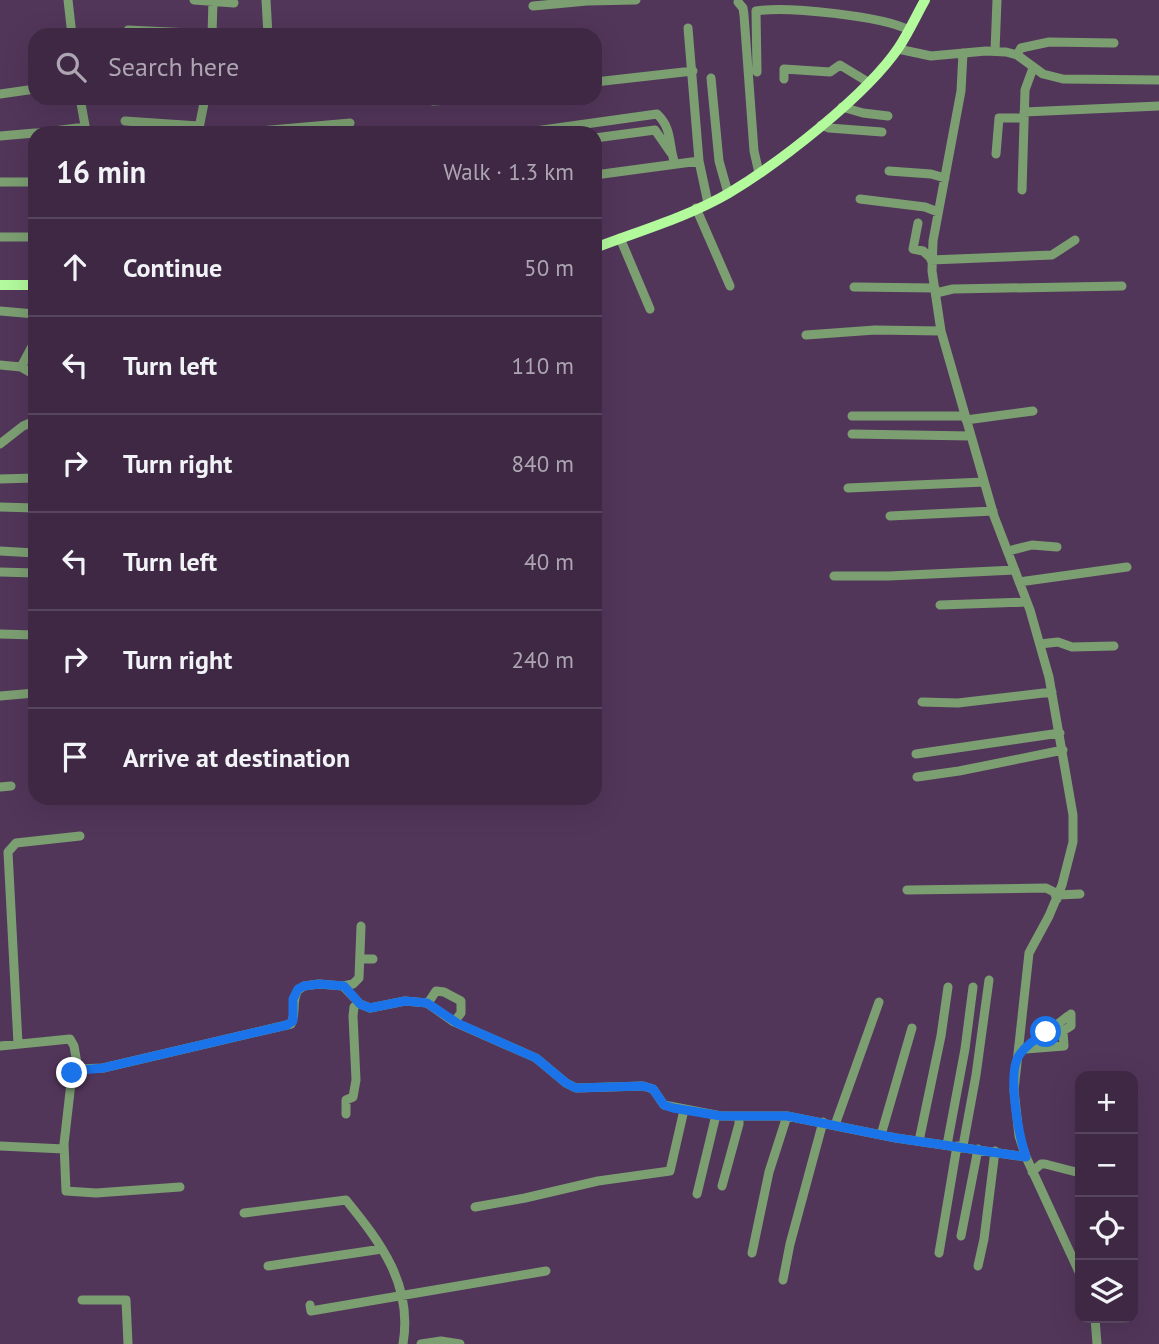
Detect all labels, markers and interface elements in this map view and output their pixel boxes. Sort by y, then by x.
search box [28,28,602,105]
icon: search [52,48,90,86]
text: Search here [108,50,239,83]
text: 16 min [56,152,146,191]
text: Walk · 1.3 km [443,157,574,186]
icon: ahead [56,248,94,286]
text: Continue [123,251,222,284]
text: 50 m [524,253,574,282]
icon: left [56,346,94,384]
text: Turn left [123,349,217,382]
text: 110 m [512,351,574,380]
icon: right [56,444,94,482]
text: Turn right [123,447,232,480]
text: 840 m [512,449,574,478]
icon: left [56,542,94,580]
text: Turn left [123,545,217,578]
text: 40 m [524,547,574,576]
icon: right [56,640,94,678]
text: Turn right [123,643,232,676]
text: 240 m [512,645,574,674]
icon: arrive [56,738,94,776]
text: Arrive at destination [123,741,350,774]
route start [1030,1016,1061,1047]
route end [56,1057,87,1088]
map controls [1075,1071,1138,1323]
button: + [1075,1071,1138,1134]
button: − [1075,1134,1138,1197]
button: locate [1075,1197,1138,1260]
button: layers [1075,1260,1138,1323]

